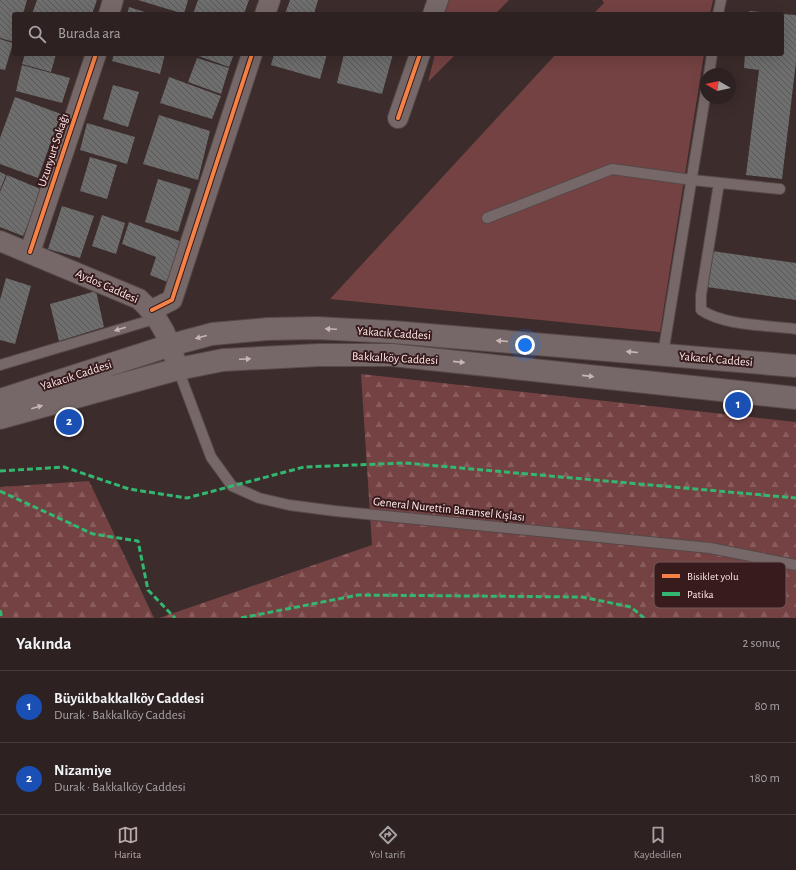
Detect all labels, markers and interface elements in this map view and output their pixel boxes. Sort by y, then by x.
search box [12,12,784,56]
icon: search [26,23,48,45]
text: Burada ara [58,26,121,41]
north arrow [700,68,736,104]
street label: Uzunyurt Sokağı [36,112,71,188]
street label: Aydos Caddesi [73,267,140,306]
street label: Yakacık Caddesi [357,324,431,342]
one-way arrow [325,325,337,332]
one-way arrow [114,326,126,332]
one-way arrow [195,334,207,340]
your location [515,335,535,355]
one-way arrow [496,337,508,344]
one-way arrow [626,348,638,355]
street label: Bakkalköy Caddesi [351,350,438,367]
street label: Yakacık Caddesi [679,350,753,368]
one-way arrow [239,356,251,363]
street label: Yakacık Caddesi [39,358,113,392]
one-way arrow [453,359,465,366]
one-way arrow [582,373,594,379]
pin: 1 [725,390,751,420]
one-way arrow [32,404,44,410]
pin: 2 [56,407,82,437]
street label: General Nurettin Baransel Kışlası [372,495,526,523]
legend [654,562,786,608]
text: Bisiklet yolu [687,571,739,582]
text: Patika [687,589,714,600]
text: Yakında [16,635,72,652]
text: 2 sonuç [743,637,780,650]
text: Büyükbakkalköy Caddesi [54,691,204,706]
text: 1 [27,700,31,713]
text: 80 m [754,700,780,713]
text: Durak · Bakkalköy Caddesi [54,709,186,722]
text: Nizamiye [54,763,111,778]
text: 2 [26,772,32,785]
text: 180 m [750,772,780,785]
text: Durak · Bakkalköy Caddesi [54,781,186,794]
tab: Harita [114,824,141,861]
tab: Yol tarifi [370,824,405,861]
tab: Kaydedilen [634,824,682,861]

